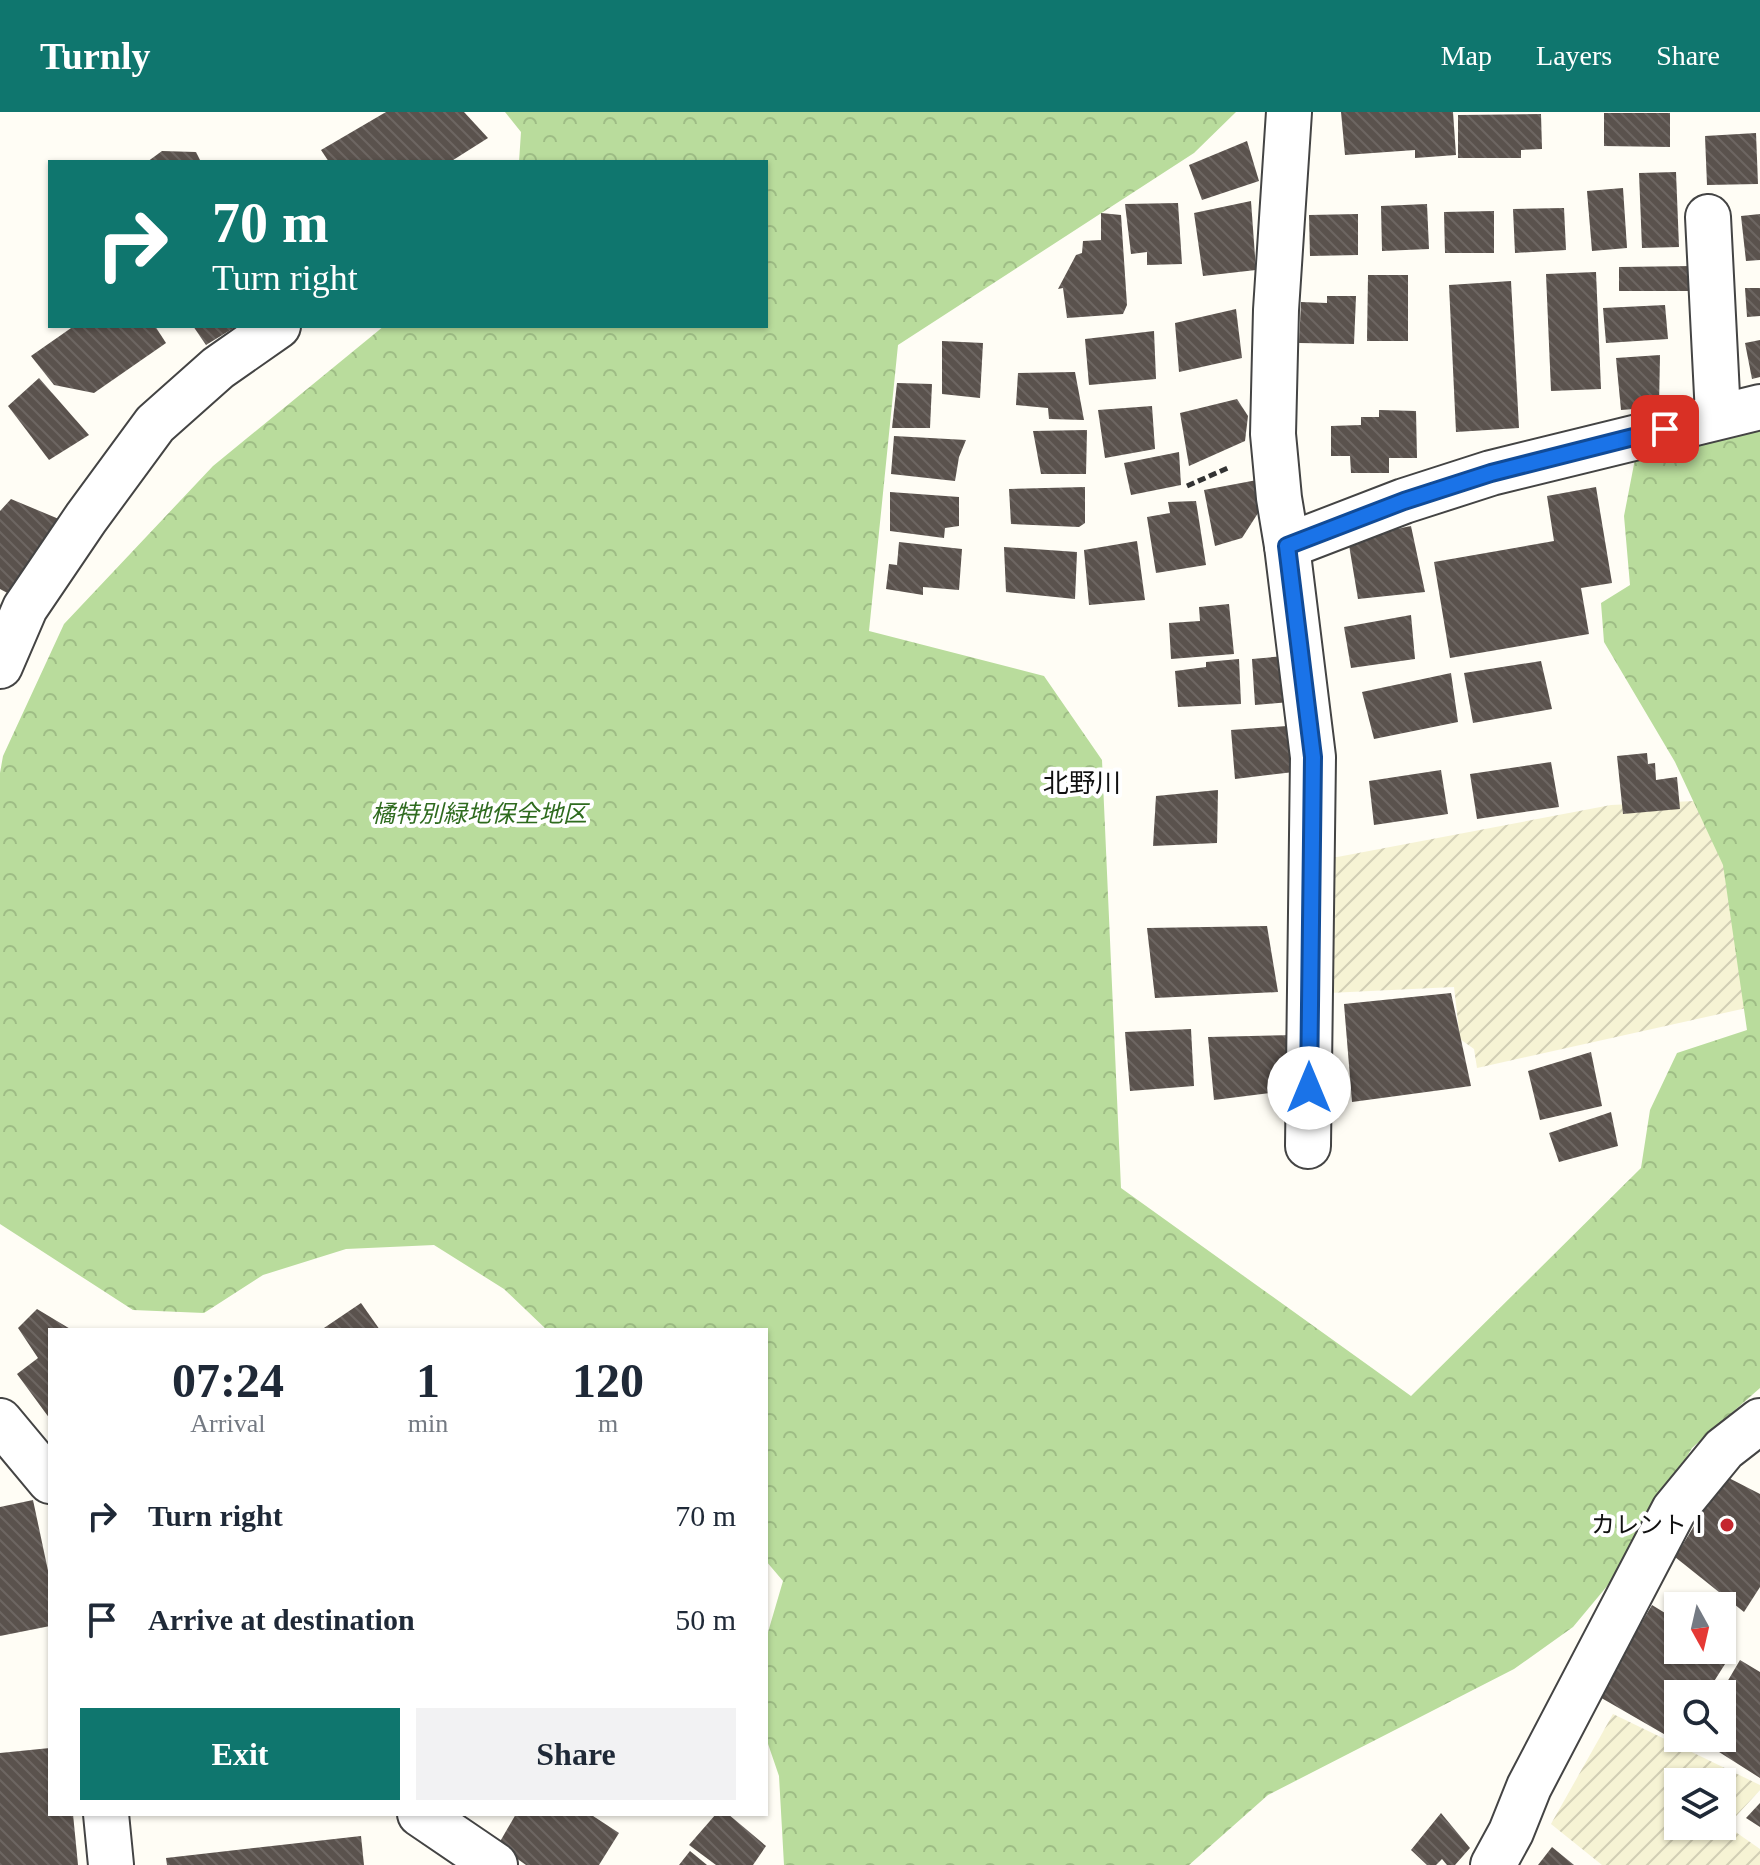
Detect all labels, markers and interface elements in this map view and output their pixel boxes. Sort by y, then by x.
text: Turnly [40,35,151,77]
text: Map [1441,40,1492,71]
text: Layers [1536,40,1612,71]
text: Share [1656,40,1720,71]
icon: right [80,192,184,296]
text: 70 m [212,192,329,254]
text: Turn right [212,258,358,298]
pin [1631,395,1699,463]
icon: arrive [1643,407,1687,451]
district label: 北野川 [1043,769,1121,798]
park label: 橘特別緑地保全地区 [371,801,590,827]
position arrow [1267,1046,1351,1130]
text: 07:24 [172,1354,284,1407]
text: 1 [416,1354,440,1407]
text: 120 [572,1354,644,1407]
text: Arrival [190,1409,265,1438]
text: min [408,1409,448,1438]
text: m [598,1409,618,1438]
icon: right [80,1494,124,1538]
text: Turn right [148,1499,283,1532]
text: 70 m [675,1499,736,1532]
place label: カレントⅠ [1591,1512,1711,1538]
marker: カレントⅠ [1718,1516,1736,1534]
north arrow [1664,1592,1736,1664]
map controls [1664,1592,1736,1840]
icon: arrive [80,1598,124,1642]
text: Arrive at destination [148,1603,415,1636]
text: 50 m [675,1603,736,1636]
button: search [1664,1680,1736,1752]
button: Exit [80,1708,400,1800]
button: Share [416,1708,736,1800]
button: layers [1664,1768,1736,1840]

